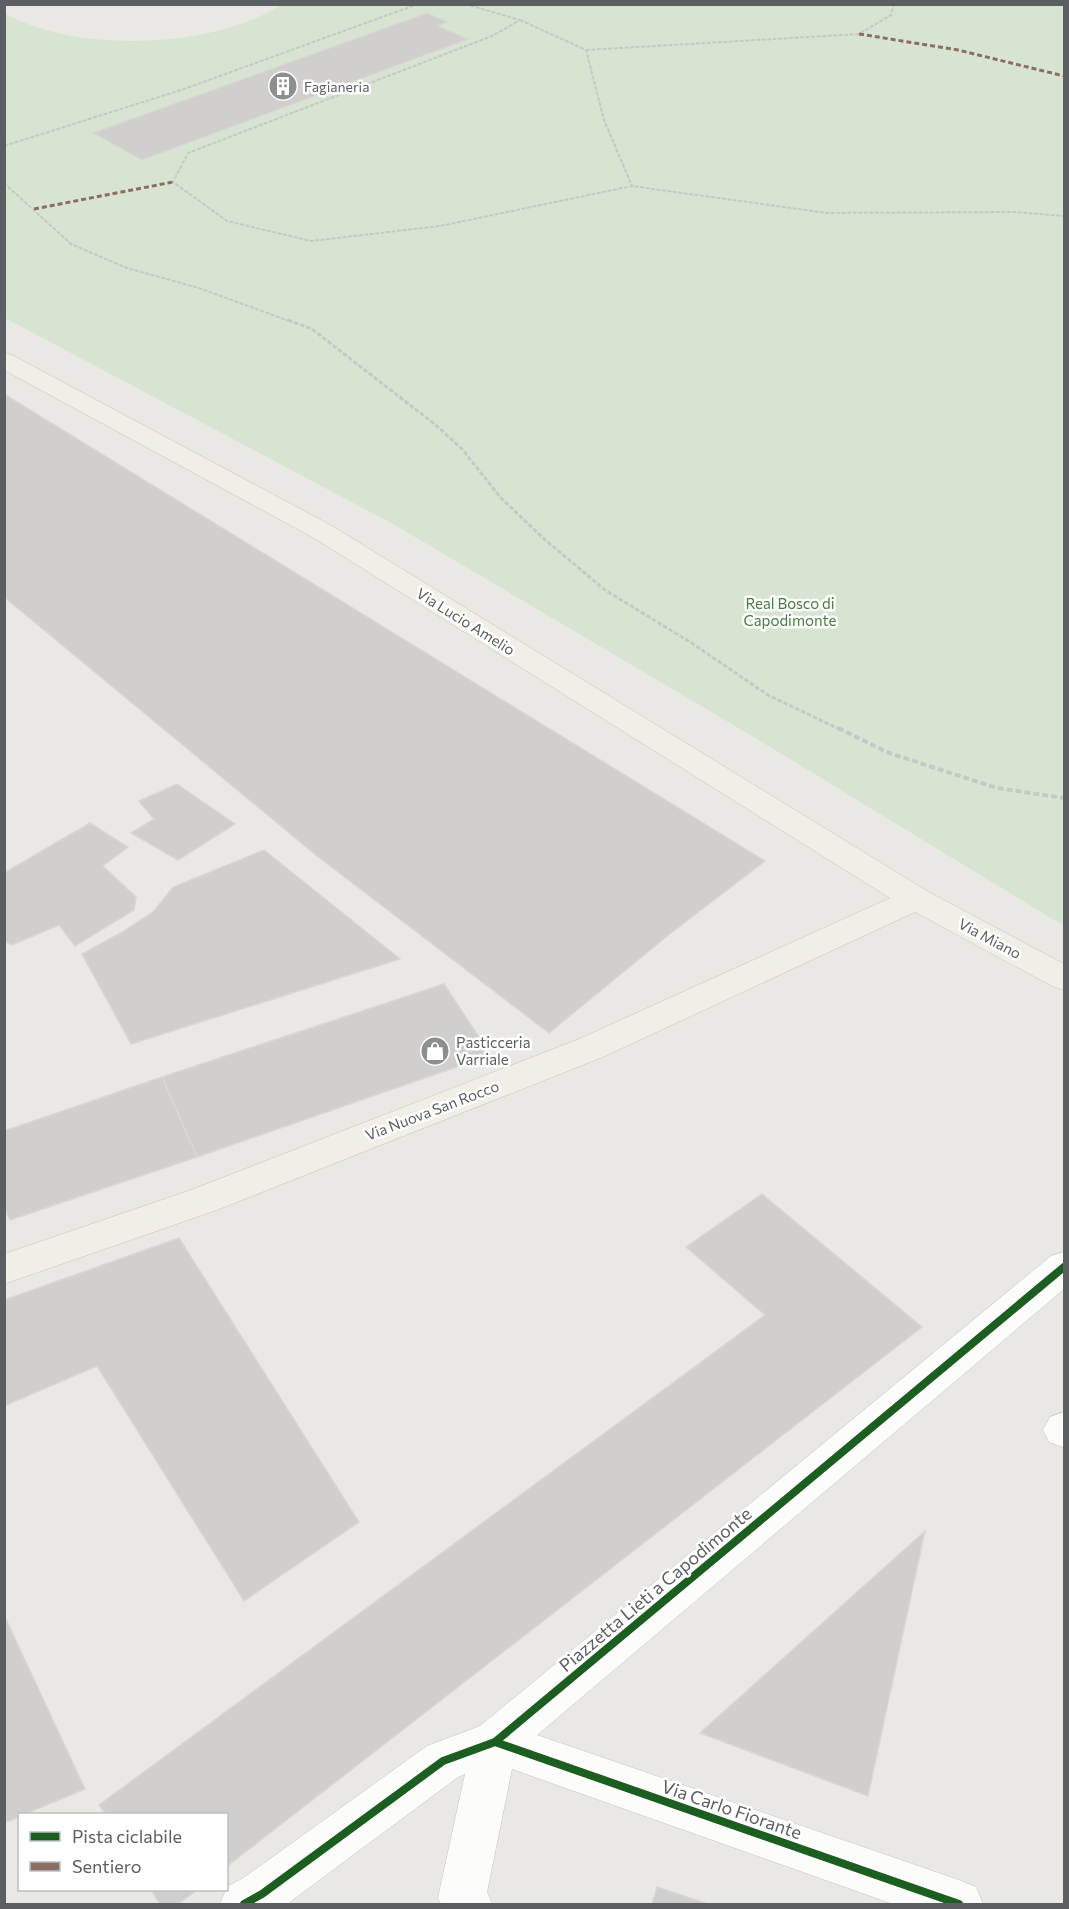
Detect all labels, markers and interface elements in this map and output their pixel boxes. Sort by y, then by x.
building icon: Fagianeria [267,70,299,102]
place label: Fagianeria [304,78,370,95]
street label: Via Lucio Amelio [413,583,519,659]
park label: Real Bosco di Capodimonte [743,594,837,629]
street label: Via Miano [956,914,1024,962]
place label: Pasticceria Varriale [456,1033,531,1068]
shop icon: Pasticceria Varriale [419,1035,451,1067]
street label: Via Nuova San Rocco [363,1076,502,1144]
street label: Piazzetta Lieti a Capodimonte [554,1502,756,1676]
street label: Via Carlo Fiorante [659,1775,805,1843]
legend [18,1813,228,1891]
text: Pista ciclabile [72,1825,182,1847]
text: Sentiero [72,1855,142,1877]

